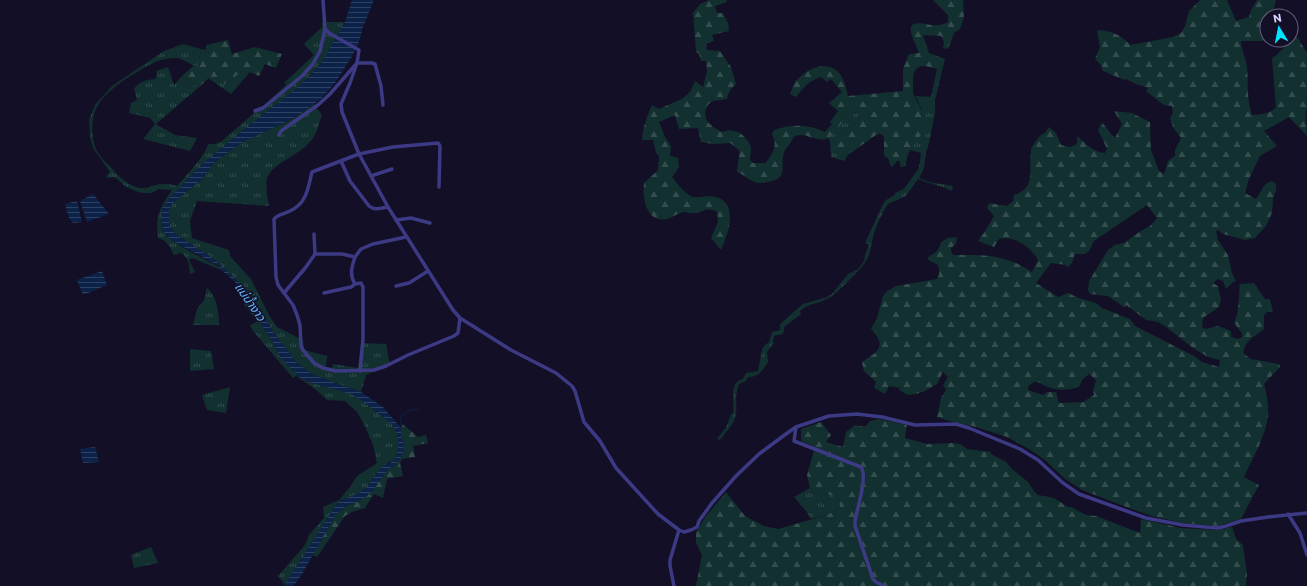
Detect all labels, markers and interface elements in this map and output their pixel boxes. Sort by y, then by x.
north arrow [1259,8,1299,48]
text: N [1272,11,1282,25]
water label: แม่น้ำงาว [233,279,271,324]

